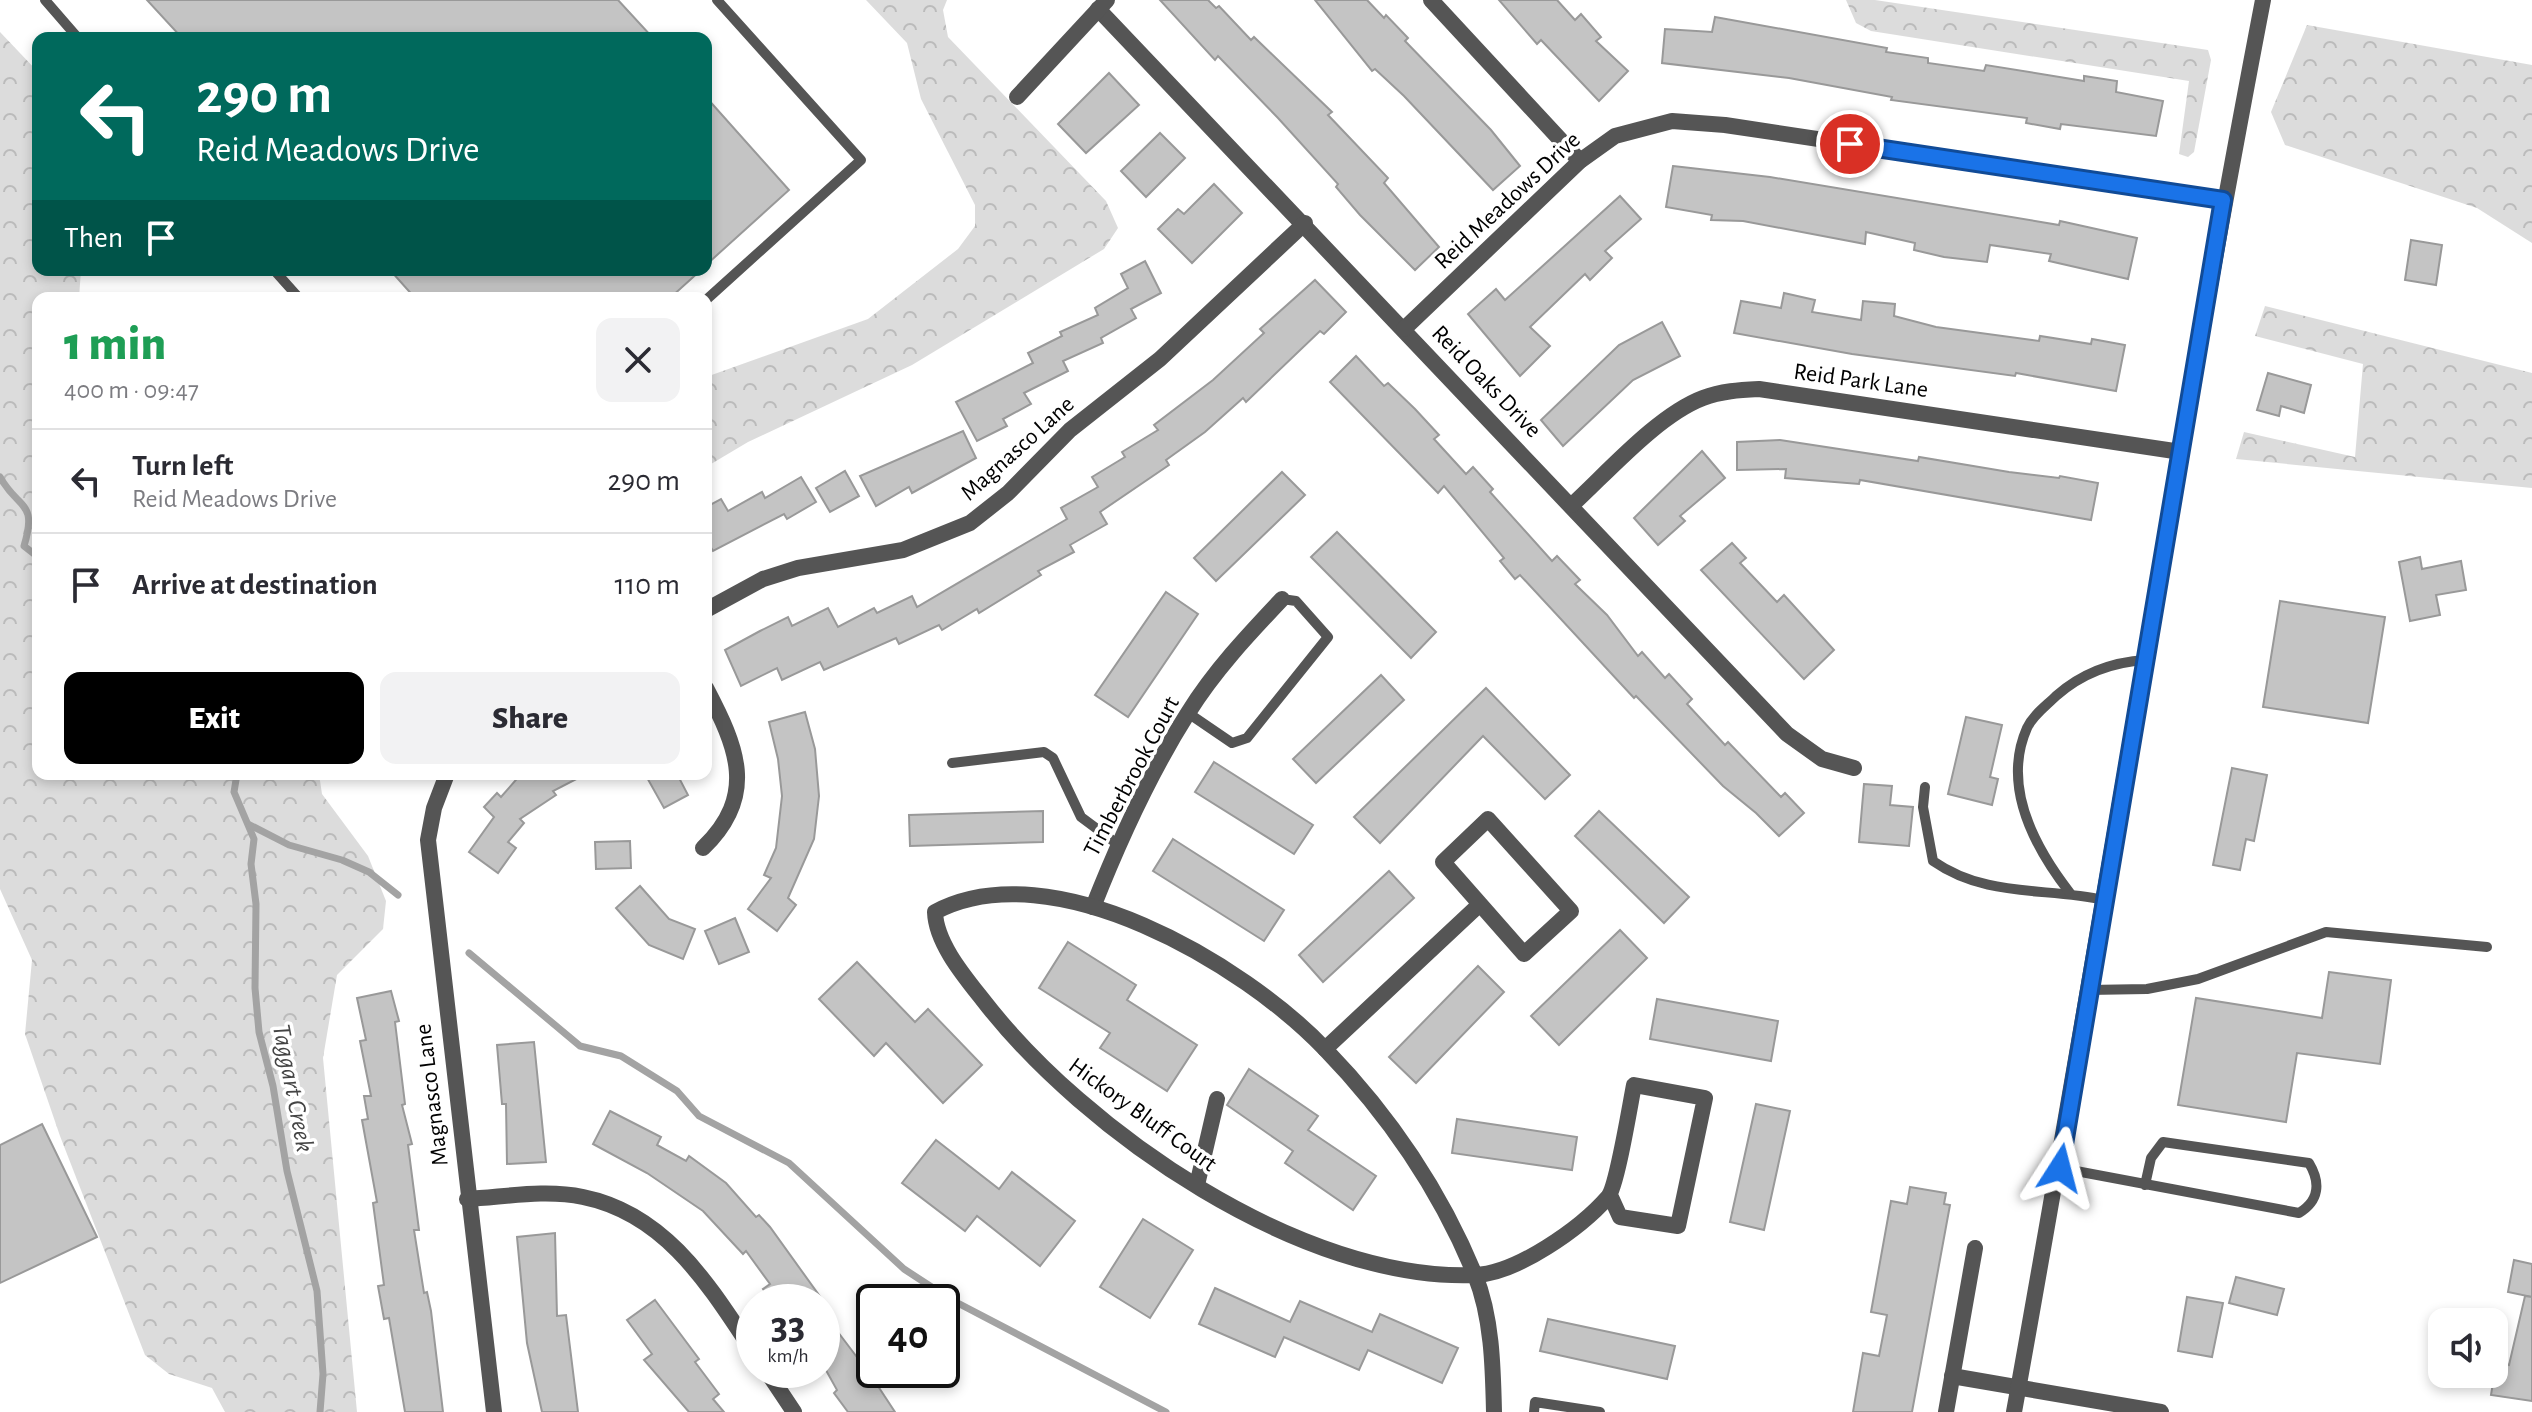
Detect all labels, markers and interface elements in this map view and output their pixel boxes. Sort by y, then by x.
icon: left [64,64,168,168]
text: 290 m [196,67,332,123]
pin [1816,110,1884,178]
icon: arrive [1828,122,1872,166]
street label: Reid Meadows Drive [1430,127,1585,274]
text: Reid Meadows Drive [196,132,480,168]
icon: arrive [139,216,183,260]
text: Then [64,223,123,253]
button: close [596,318,680,402]
text: 1 min [64,321,166,369]
street label: Reid Oaks Drive [1427,321,1546,442]
street label: Reid Park Lane [1792,360,1930,402]
text: 400 m · 09:47 [64,377,199,403]
street label: Magnasco Lane [956,392,1079,506]
text: Turn left [132,451,233,481]
icon: left [64,459,108,503]
text: 290 m [607,466,680,496]
text: Reid Meadows Drive [132,486,337,512]
icon: arrive [64,563,108,607]
text: Arrive at destination [132,570,378,600]
text: 110 m [615,570,680,600]
button: Exit [64,672,364,764]
button: Share [380,672,680,764]
street label: Timberbrook Court [1080,692,1184,860]
water label: Taggart Creek [268,1022,318,1154]
street label: Magnasco Lane [411,1022,453,1167]
street label: Hickory Bluff Court [1064,1053,1221,1177]
position arrow [2018,1126,2102,1210]
speed limit sign: 40 [856,1284,960,1388]
text: 33 [771,1306,805,1346]
map controls [2428,1308,2508,1388]
button: sound [2428,1308,2508,1388]
text: km/h [767,1346,809,1366]

